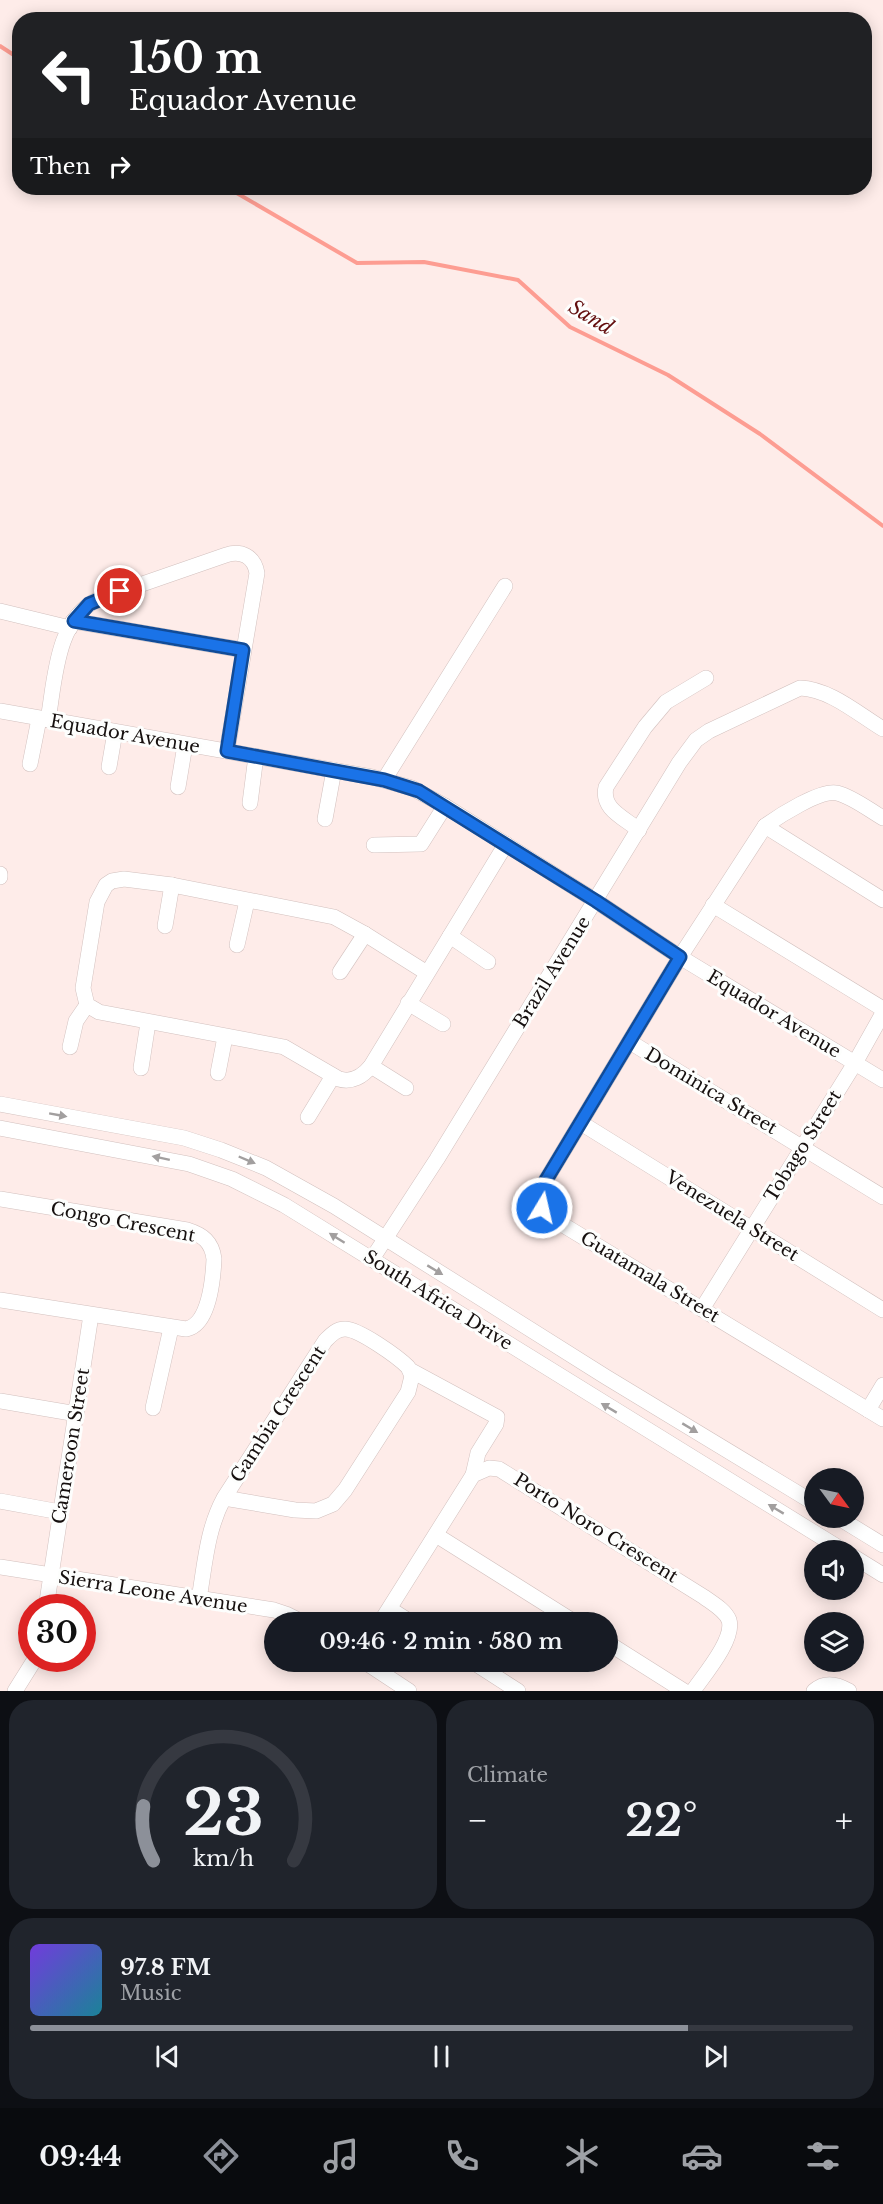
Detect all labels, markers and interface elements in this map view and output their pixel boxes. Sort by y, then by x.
text: 150 m [129,32,262,84]
icon: left [30,36,108,114]
text: Equador Avenue [129,84,357,117]
icon: right [103,150,136,183]
text: Then [30,153,91,180]
water label: Sand [564,294,618,340]
pin [94,565,145,616]
icon: arrive [103,574,136,607]
street label: Equador Avenue [48,710,202,758]
street label: Brazil Avenue [509,912,595,1032]
street label: Equador Avenue [703,965,845,1063]
street label: Dominica Street [641,1043,781,1139]
street label: Tobago Street [760,1086,846,1206]
one-way arrow [48,1111,67,1120]
one-way arrow [151,1153,170,1162]
one-way arrow [238,1155,256,1165]
street label: Venezuela Street [660,1166,803,1266]
position arrow [510,1176,574,1240]
street label: Congo Crescent [49,1197,197,1247]
street label: Guatamala Street [576,1227,724,1327]
one-way arrow [329,1232,345,1243]
street label: South Africa Drive [360,1245,516,1355]
one-way arrow [427,1264,443,1275]
street label: Gambia Crescent [226,1341,330,1486]
street label: Cameroon Street [48,1366,94,1526]
one-way arrow [601,1402,618,1413]
one-way arrow [682,1423,699,1433]
north arrow [804,1468,864,1528]
map controls [804,1468,864,1672]
street label: Porto Noro Crescent [510,1469,682,1588]
one-way arrow [768,1504,784,1515]
button: sound [804,1540,864,1600]
street label: Sierra Leone Avenue [57,1566,249,1618]
speed limit sign: 30 [18,1594,96,1672]
button: layers [804,1612,864,1672]
text: 09:46 · 2 min · 580 m [319,1628,563,1655]
text: Climate [467,1763,548,1787]
text: 23 [183,1774,263,1852]
text: 22° [625,1792,698,1848]
text: − [467,1800,488,1841]
text: + [835,1800,853,1841]
text: km/h [193,1846,254,1873]
text: 97.8 FM [120,1954,211,1981]
text: Music [120,1981,181,2005]
icon: previous [151,2040,184,2073]
icon: pause [425,2040,458,2073]
icon: next [699,2040,732,2073]
icon: directions [200,2135,242,2177]
icon: music [320,2135,362,2177]
icon: phone [441,2135,483,2177]
icon: climate [561,2135,603,2177]
icon: car [681,2135,723,2177]
icon: filters [802,2135,844,2177]
text: 09:44 [39,2140,121,2173]

